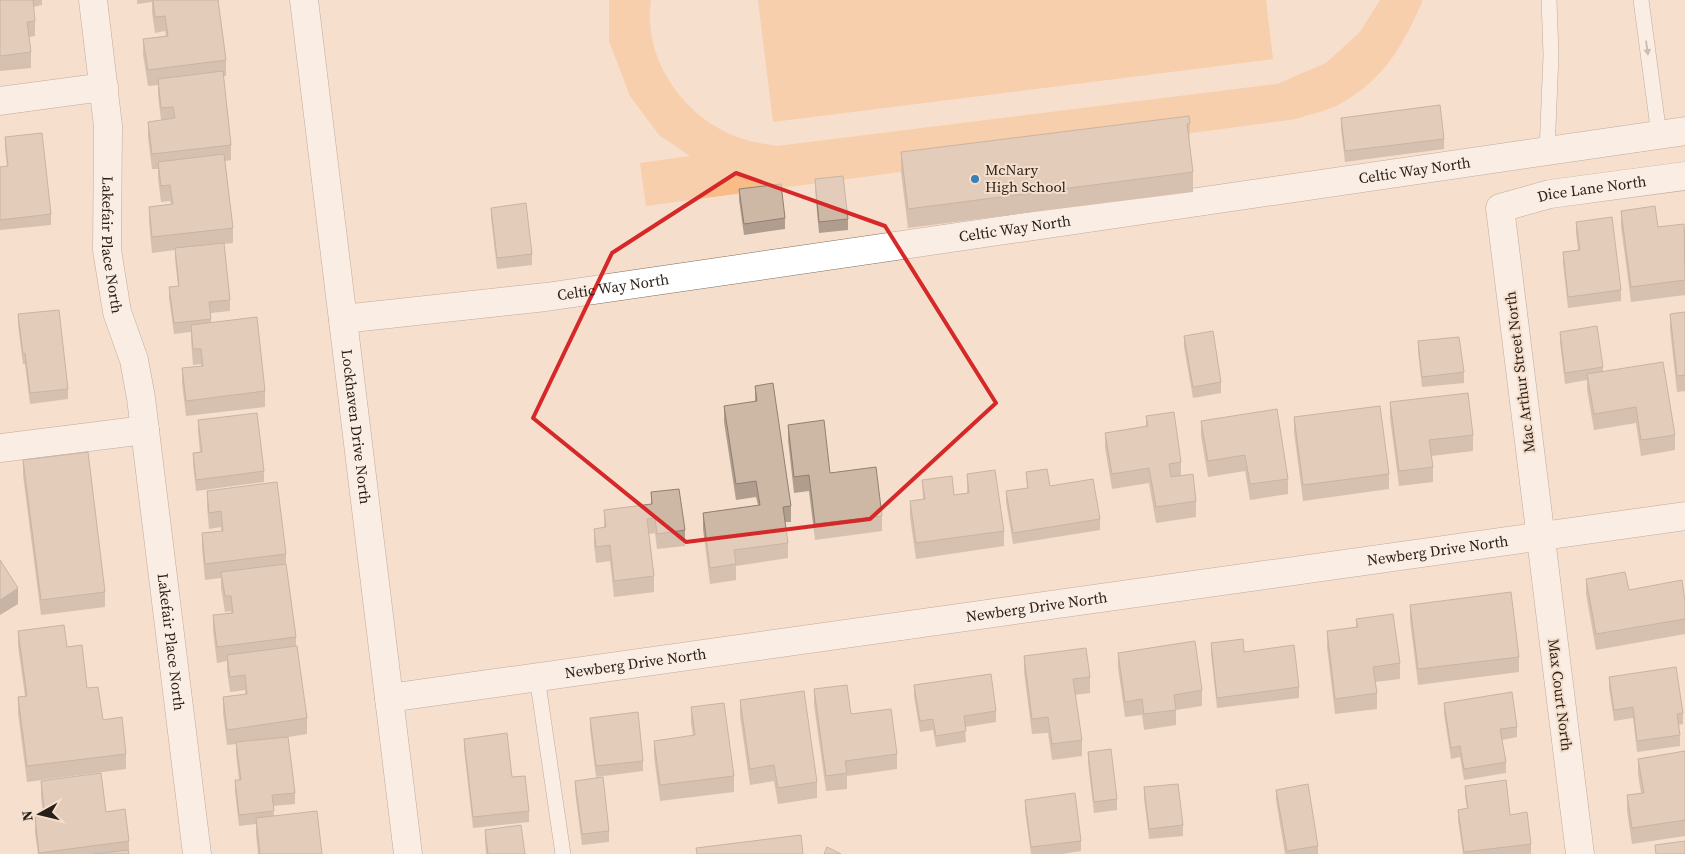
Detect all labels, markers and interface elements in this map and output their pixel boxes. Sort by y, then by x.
one-way arrow [1643,41,1651,57]
street label: Celtic Way North [1357,151,1472,188]
place label: McNary High School [985,159,1067,197]
street label: Dice Lane North [1535,170,1648,207]
marker: McNary High School [969,173,981,185]
street label: Lakefair Place North [97,176,128,315]
street label: Celtic Way North [957,210,1072,247]
street label: Celtic Way North [556,268,670,305]
street label: Mac Arthur Street North [1499,290,1540,454]
street label: Lockhaven Drive North [337,348,376,505]
street label: Newberg Drive North [1366,530,1510,571]
street label: Lakefair Place North [153,572,190,712]
street label: Newberg Drive North [964,586,1109,627]
street label: Max Court North [1543,638,1578,752]
street label: Newberg Drive North [563,643,708,683]
north arrow [15,789,65,839]
text: N [17,809,38,822]

